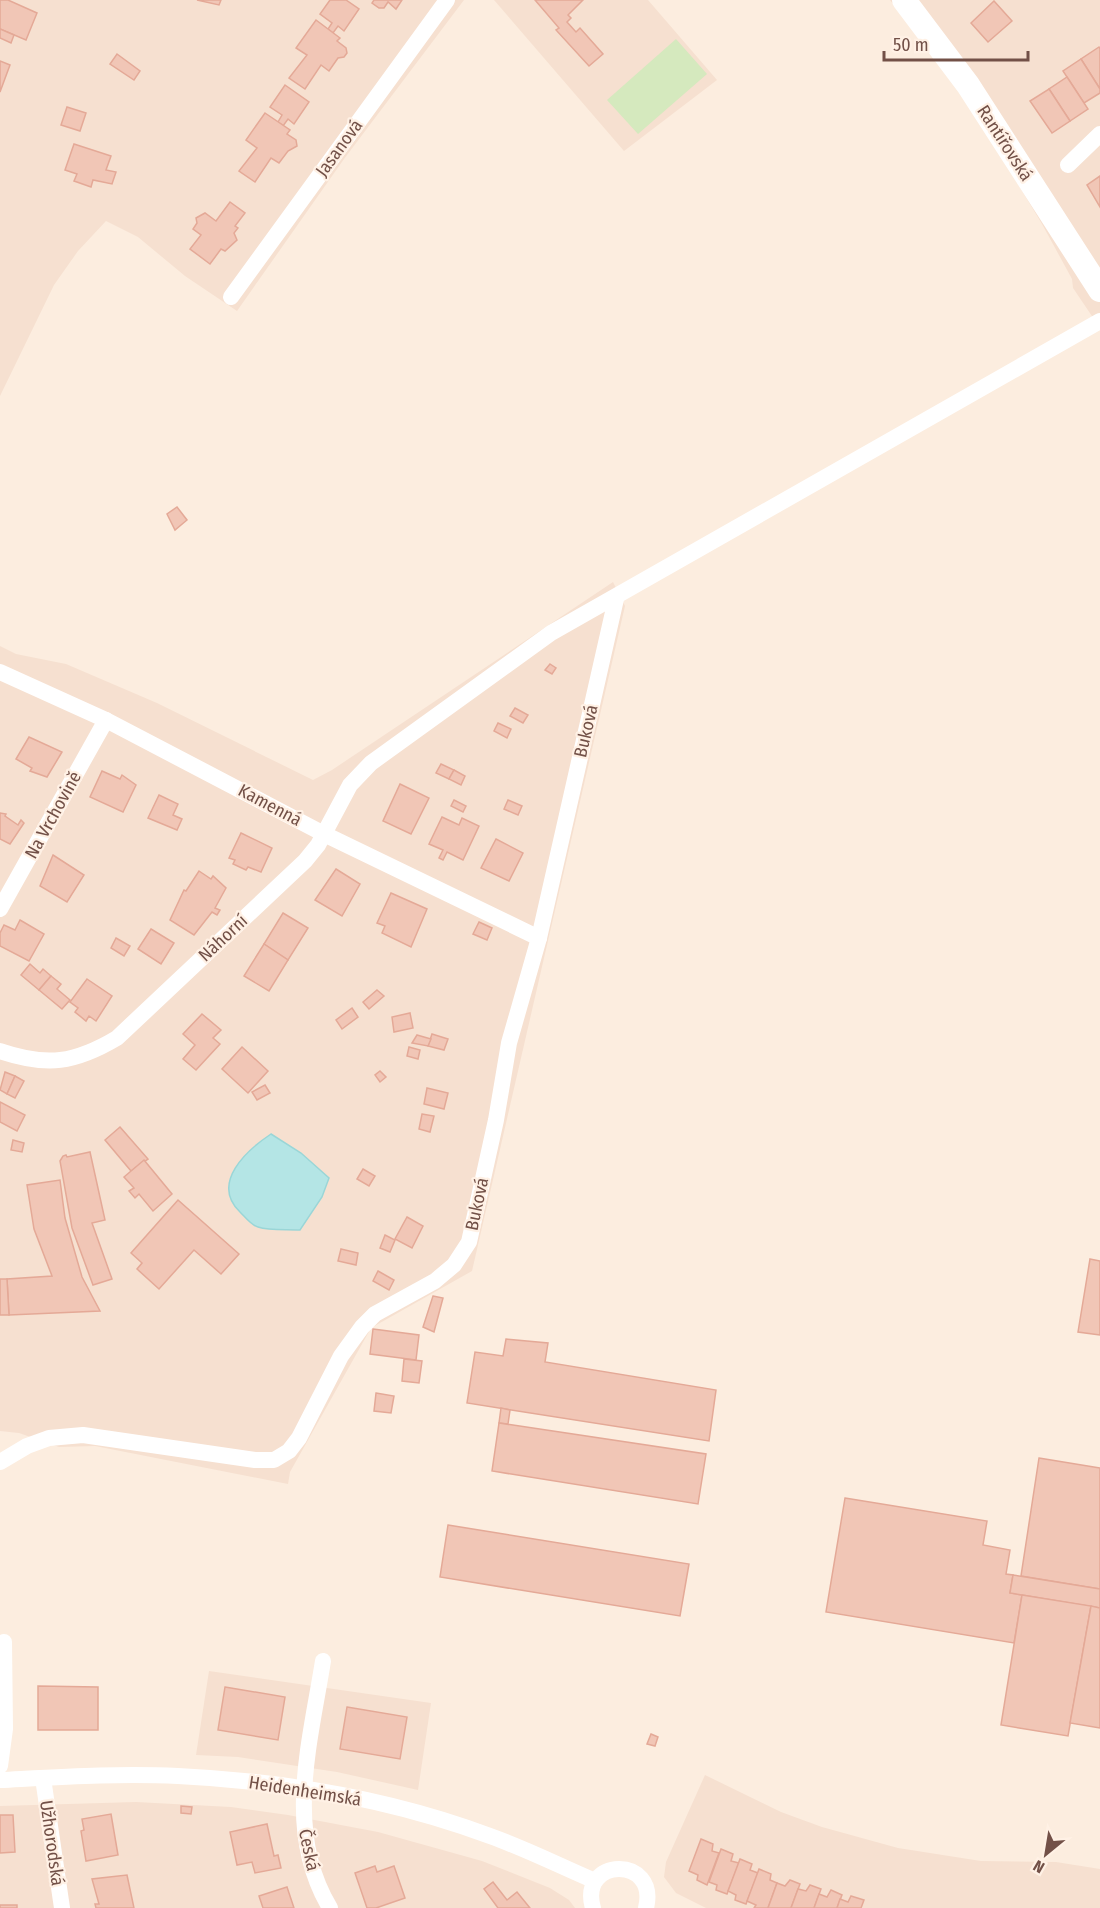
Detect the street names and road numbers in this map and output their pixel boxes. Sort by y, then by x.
street label: Rantířovská [972,101,1038,185]
street label: Jasanová [311,115,367,181]
street label: Buková [569,702,603,760]
street label: Na Vrchovině [20,767,86,862]
street label: Kamenná [234,779,306,831]
street label: Náhorní [194,910,252,966]
street label: Buková [461,1175,493,1232]
street label: Heidenheimská [247,1771,363,1811]
street label: Užhorodská [35,1799,69,1887]
street label: Česká [294,1827,324,1873]

